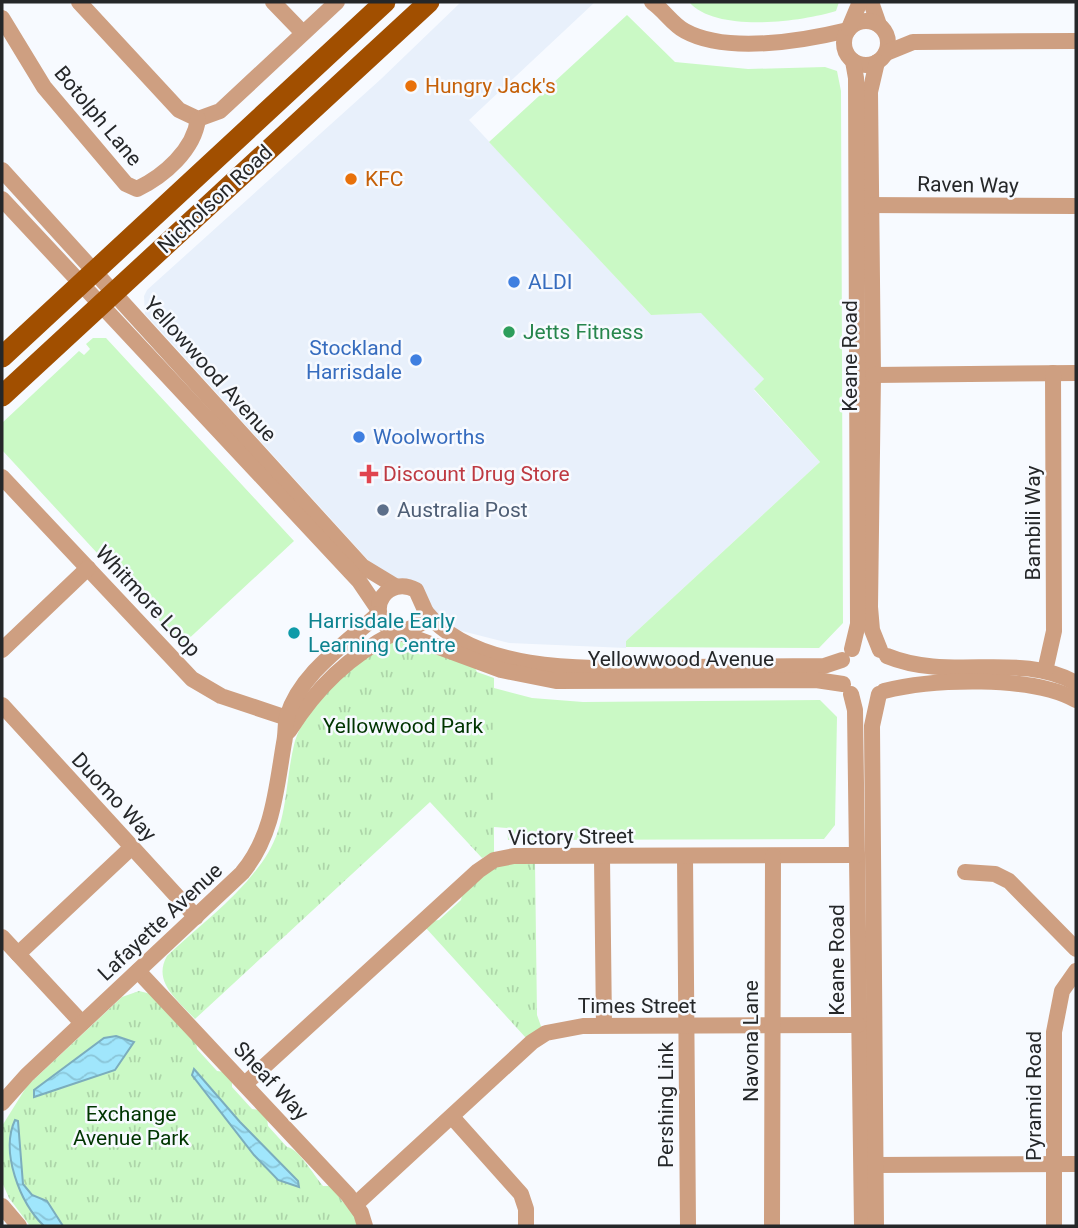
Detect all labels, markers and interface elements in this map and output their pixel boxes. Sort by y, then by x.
street label: Botolph Lane [49,61,147,171]
place label: Hungry Jack's [425,74,556,98]
marker: Hungry Jack's [403,78,419,94]
street label: Nicholson Road [153,140,277,258]
place label: KFC [365,167,403,191]
marker: KFC [343,171,359,187]
street label: Raven Way [917,172,1019,198]
place label: ALDI [528,270,573,294]
marker: ALDI [506,274,522,290]
street label: Yellowwood Avenue [139,292,281,446]
street label: Keane Road [838,300,862,412]
place label: Jetts Fitness [523,320,644,344]
marker: Jetts Fitness [501,324,517,340]
place label: Stockland Harrisdale [306,336,402,384]
marker: Stockland Harrisdale [408,352,424,368]
place label: Woolworths [373,425,485,449]
marker: Woolworths [351,429,367,445]
place label: Discount Drug Store [383,462,570,486]
marker: Discount Drug Store [361,466,377,482]
street label: Bambili Way [1021,466,1045,580]
place label: Australia Post [397,498,528,522]
marker: Australia Post [375,502,391,518]
street label: Whitmore Loop [90,541,206,661]
place label: Harrisdale Early Learning Centre [308,609,456,657]
marker: Harrisdale Early Learning Centre [286,625,302,641]
street label: Yellowwood Avenue [588,647,774,671]
park label: Yellowwood Park [323,714,483,738]
street label: Duomo Way [67,748,161,846]
street label: Victory Street [508,824,634,850]
street label: Lafayette Avenue [93,858,227,986]
street label: Keane Road [825,904,849,1016]
street label: Navona Lane [739,980,763,1102]
street label: Times Street [578,994,696,1018]
street label: Pyramid Road [1022,1031,1046,1161]
street label: Sheaf Way [229,1037,313,1125]
street label: Pershing Link [654,1042,678,1168]
park label: Exchange Avenue Park [73,1102,189,1150]

